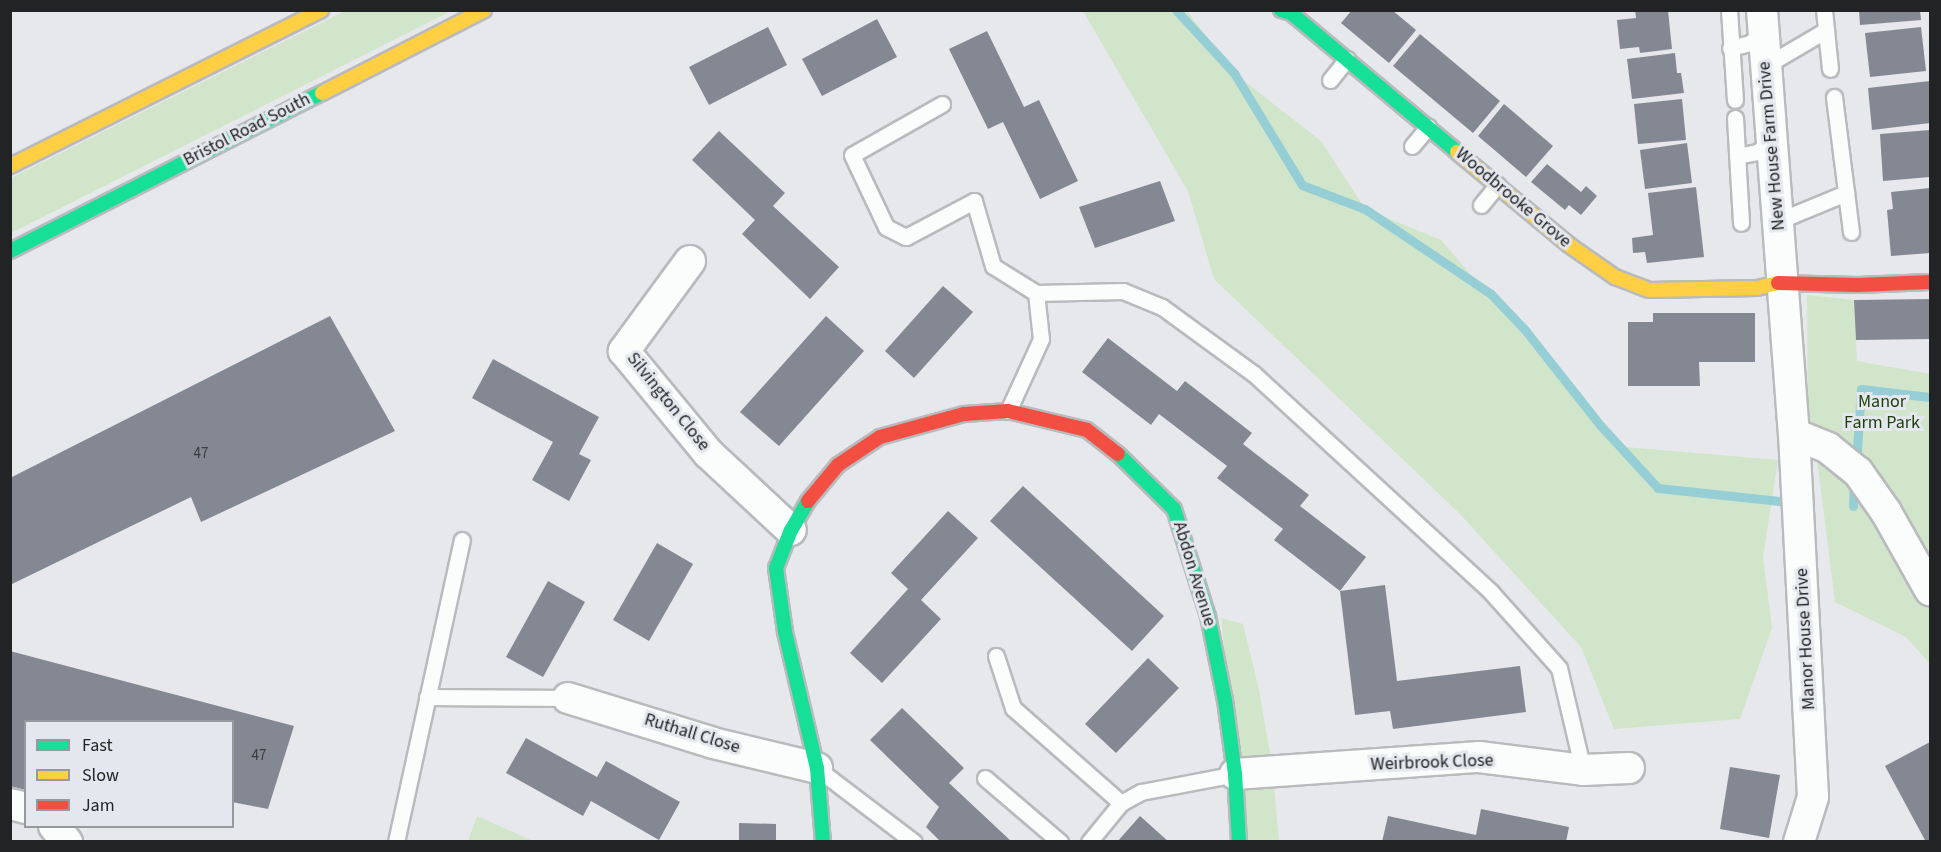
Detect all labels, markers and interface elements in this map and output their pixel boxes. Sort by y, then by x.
street label: New House Farm Drive [1754,61,1790,231]
street label: Bristol Road South [180,89,314,171]
street label: Woodbrooke Grove [1451,143,1575,253]
street label: Silvington Close [622,348,714,456]
park label: Manor Farm Park [1844,392,1920,434]
house number: 47 [194,445,208,463]
street label: Abdon Avenue [1168,519,1220,629]
street label: Manor House Drive [1791,568,1821,710]
street label: Ruthall Close [642,709,742,759]
legend [24,720,234,828]
text: Fast [82,733,113,758]
house number: 47 [252,747,266,765]
street label: Weirbrook Close [1370,750,1494,776]
text: Slow [82,763,119,788]
text: Jam [82,793,115,818]

